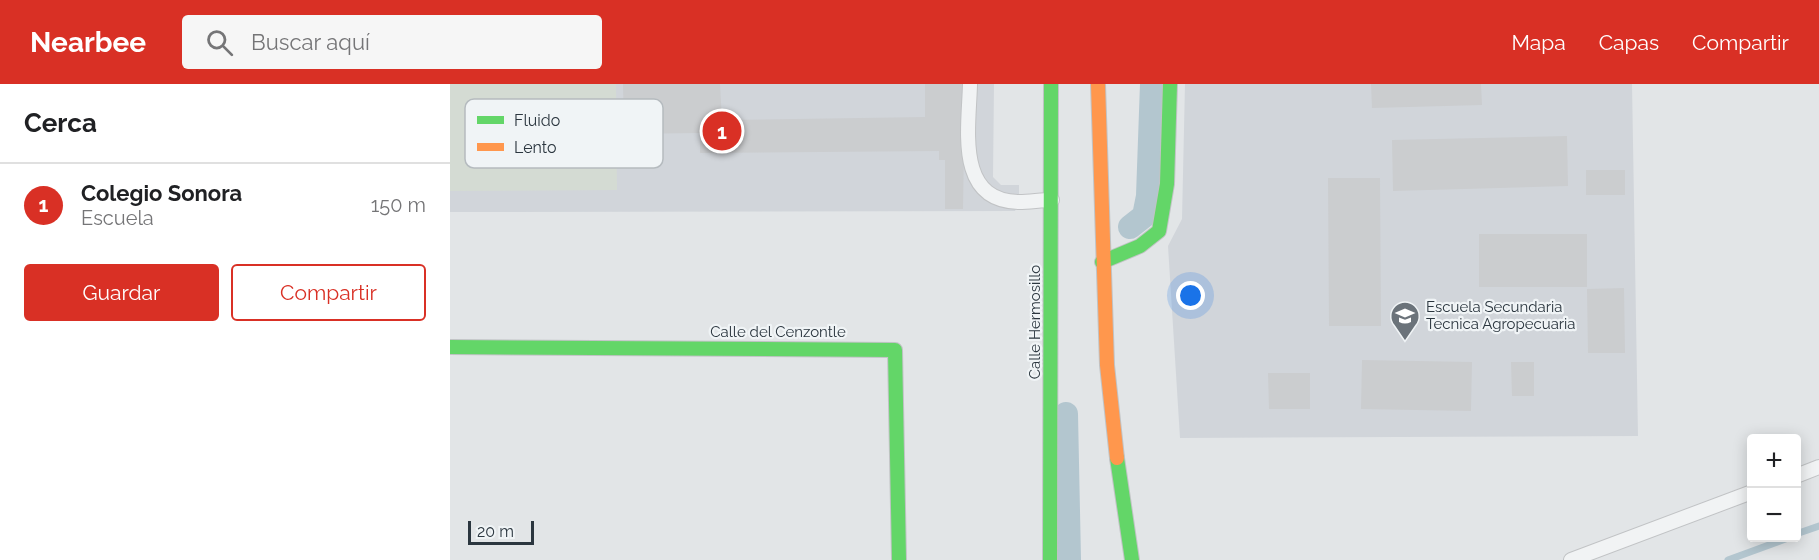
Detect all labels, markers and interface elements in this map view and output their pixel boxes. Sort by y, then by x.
search box [182,15,602,69]
text: Nearbee [30,26,146,59]
icon: search [203,26,236,59]
text: Buscar aquí [251,29,370,55]
text: Mapa [1511,30,1566,55]
text: Capas [1599,30,1659,55]
text: Compartir [1692,30,1789,55]
legend [465,99,663,168]
text: Cerca [24,108,97,138]
pin: 1 [702,108,742,154]
text: Fluido [514,111,560,130]
text: Lento [514,138,557,157]
text: Colegio Sonora [81,180,242,206]
text: 1 [39,193,48,217]
text: 150 m [371,193,426,217]
text: Escuela [81,206,154,230]
button: Guardar [24,264,219,321]
button: Compartir [231,264,426,321]
street label: Calle Hermosillo [1026,265,1044,379]
your location [1176,281,1205,310]
place label: Escuela Secundaria Tecnica Agropecuaria [1426,298,1576,333]
school or university icon: Escuela Secundaria Tecnica Agropecuaria [1389,300,1421,342]
street label: Calle del Cenzontle [710,323,846,341]
map controls [1747,434,1801,542]
button: + [1747,434,1801,488]
button: − [1747,488,1801,542]
scale bar [468,518,534,546]
text: 20 m [477,522,514,541]

